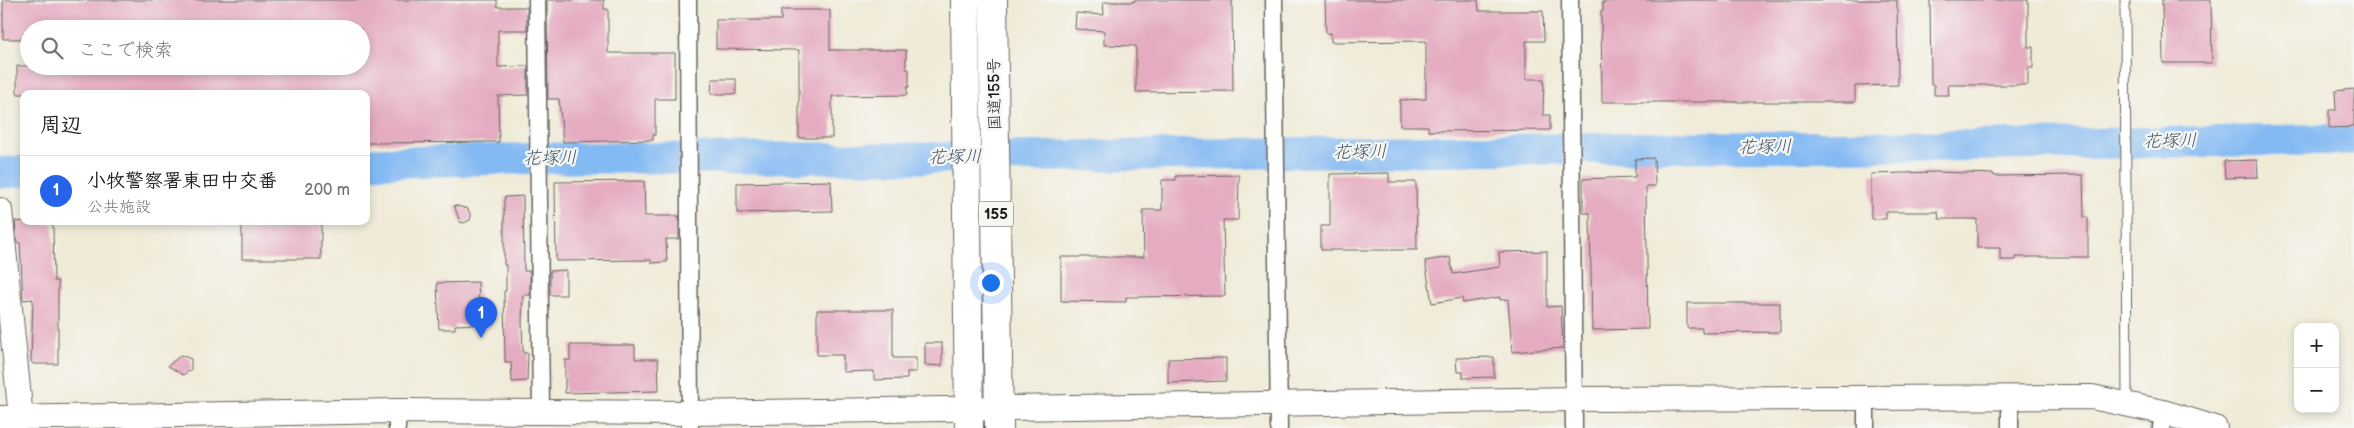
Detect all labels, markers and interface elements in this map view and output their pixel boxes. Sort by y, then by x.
search box [20,20,370,75]
icon: search [38,34,66,62]
text: ここで検索 [78,39,173,62]
street label: 国道155号 [985,58,1005,130]
text: 周辺 [40,113,82,138]
water label: 花塚川 [2143,130,2197,152]
water label: 花塚川 [1738,136,1792,158]
water label: 花塚川 [1333,141,1387,163]
water label: 花塚川 [928,146,982,168]
water label: 花塚川 [523,147,577,169]
text: 小牧警察署東田中交番 [87,170,277,193]
text: 1 [53,181,59,200]
text: 200 m [304,181,350,200]
text: 公共施設 [87,198,151,217]
road number: 155 [978,202,1014,226]
your location [978,270,1004,296]
pin: 1 [465,297,497,338]
map controls [2294,323,2339,413]
button: + [2294,323,2339,368]
button: − [2294,368,2339,413]

